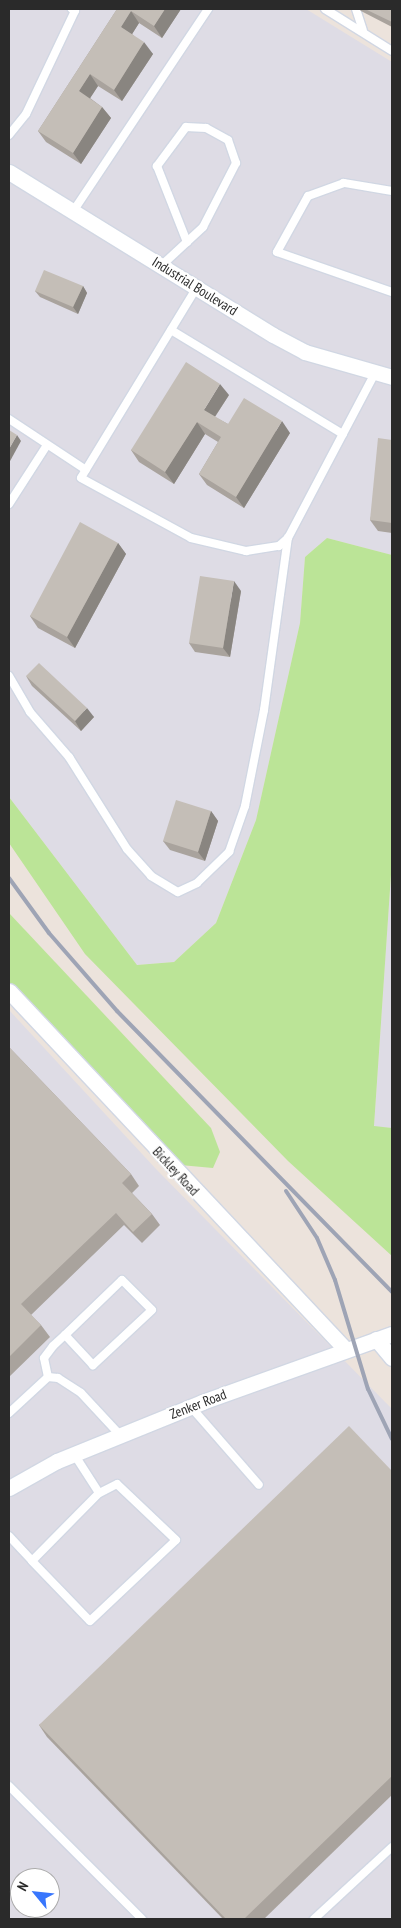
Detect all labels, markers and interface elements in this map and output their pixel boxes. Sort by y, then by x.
street label: Industrial Boulevard [149,253,241,319]
street label: Bickley Road [149,1143,203,1199]
street label: Zenker Road [167,1386,229,1422]
north arrow [10,1868,60,1918]
text: N [13,1879,32,1894]

